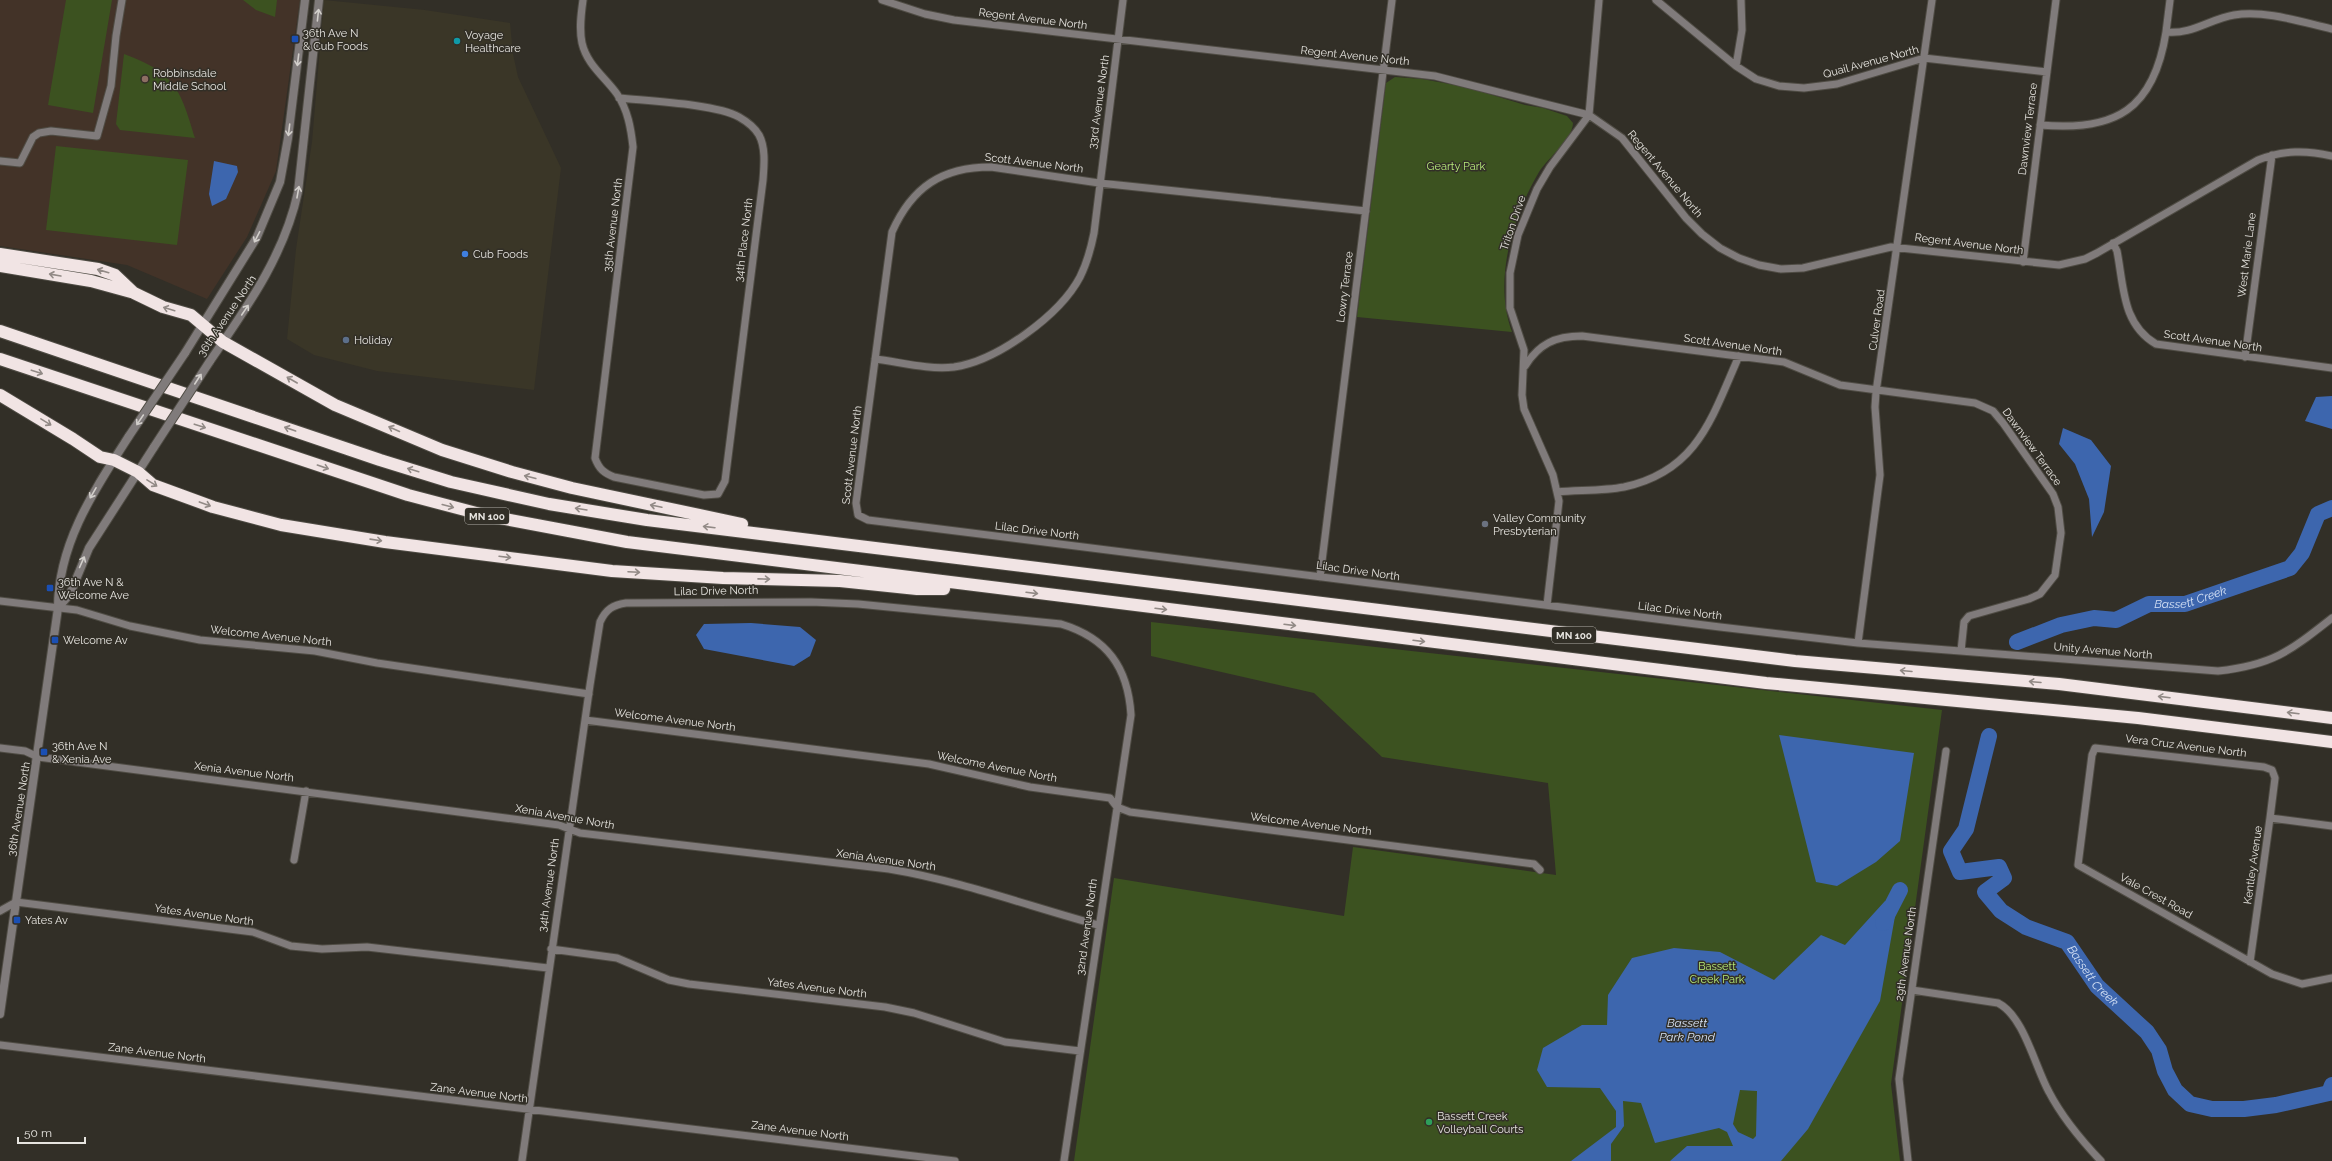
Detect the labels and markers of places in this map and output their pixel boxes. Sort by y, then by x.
place label: 36th Ave N & Cub Foods [303,27,368,53]
place label: Voyage Healthcare [465,29,521,55]
marker: 36th Ave N & Cub Foods [290,34,300,44]
marker: Voyage Healthcare [452,36,462,46]
place label: Robbinsdale Middle School [153,67,226,93]
marker: Robbinsdale Middle School [140,74,150,84]
place label: Cub Foods [473,248,528,261]
marker: Cub Foods [460,249,470,259]
place label: Holiday [354,334,393,347]
marker: Holiday [341,335,351,345]
place label: Valley Community Presbyterian [1493,512,1586,538]
marker: Valley Community Presbyterian [1480,519,1490,529]
place label: 36th Ave N & Welcome Ave [58,576,130,602]
marker: 36th Ave N & Welcome Ave [45,583,55,593]
place label: Welcome Av [63,634,128,647]
marker: Welcome Av [50,635,60,645]
place label: 36th Ave N & Xenia Ave [52,740,112,766]
marker: 36th Ave N & Xenia Ave [39,747,49,757]
place label: Yates Av [25,914,68,927]
marker: Yates Av [12,915,22,925]
place label: Bassett Creek Volleyball Courts [1437,1110,1523,1136]
marker: Bassett Creek Volleyball Courts [1424,1117,1434,1127]

